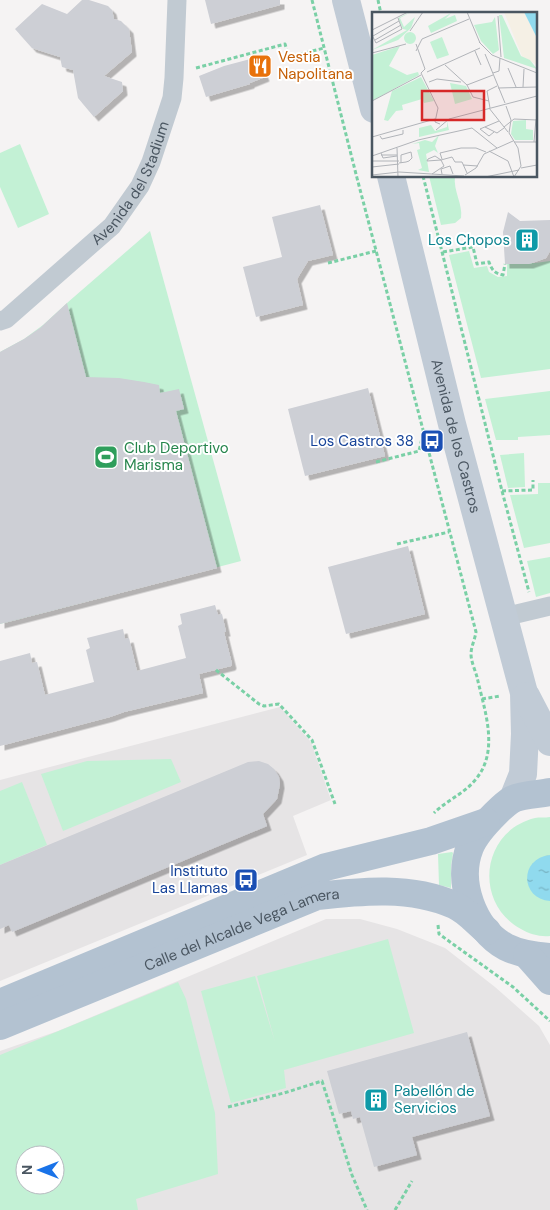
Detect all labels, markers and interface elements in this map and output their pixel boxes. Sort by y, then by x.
inset map [372,12,538,178]
place label: Vestia Napolitana [278,47,353,84]
restaurant icon: Vestia Napolitana [247,53,273,79]
street label: Avenida del Stadium [87,118,174,250]
building icon: Los Chopos [514,227,540,253]
place label: Los Chopos [428,230,510,250]
street label: Avenida de los Castros [426,357,485,515]
bus stop icon: Los Castros 38 [419,428,445,454]
place label: Los Castros 38 [310,431,414,451]
place label: Club Deportivo Marisma [124,438,229,475]
sports icon: Club Deportivo Marisma [93,444,119,470]
place label: Instituto Las Llamas [152,861,228,898]
bus stop icon: Instituto Las Llamas [233,867,259,893]
street label: Calle del Alcalde Vega Lamera [141,884,340,976]
place label: Pabellón de Servicios [394,1081,475,1118]
building icon: Pabellón de Servicios [363,1087,389,1113]
north arrow [15,1145,65,1195]
text: N [18,1165,36,1175]

